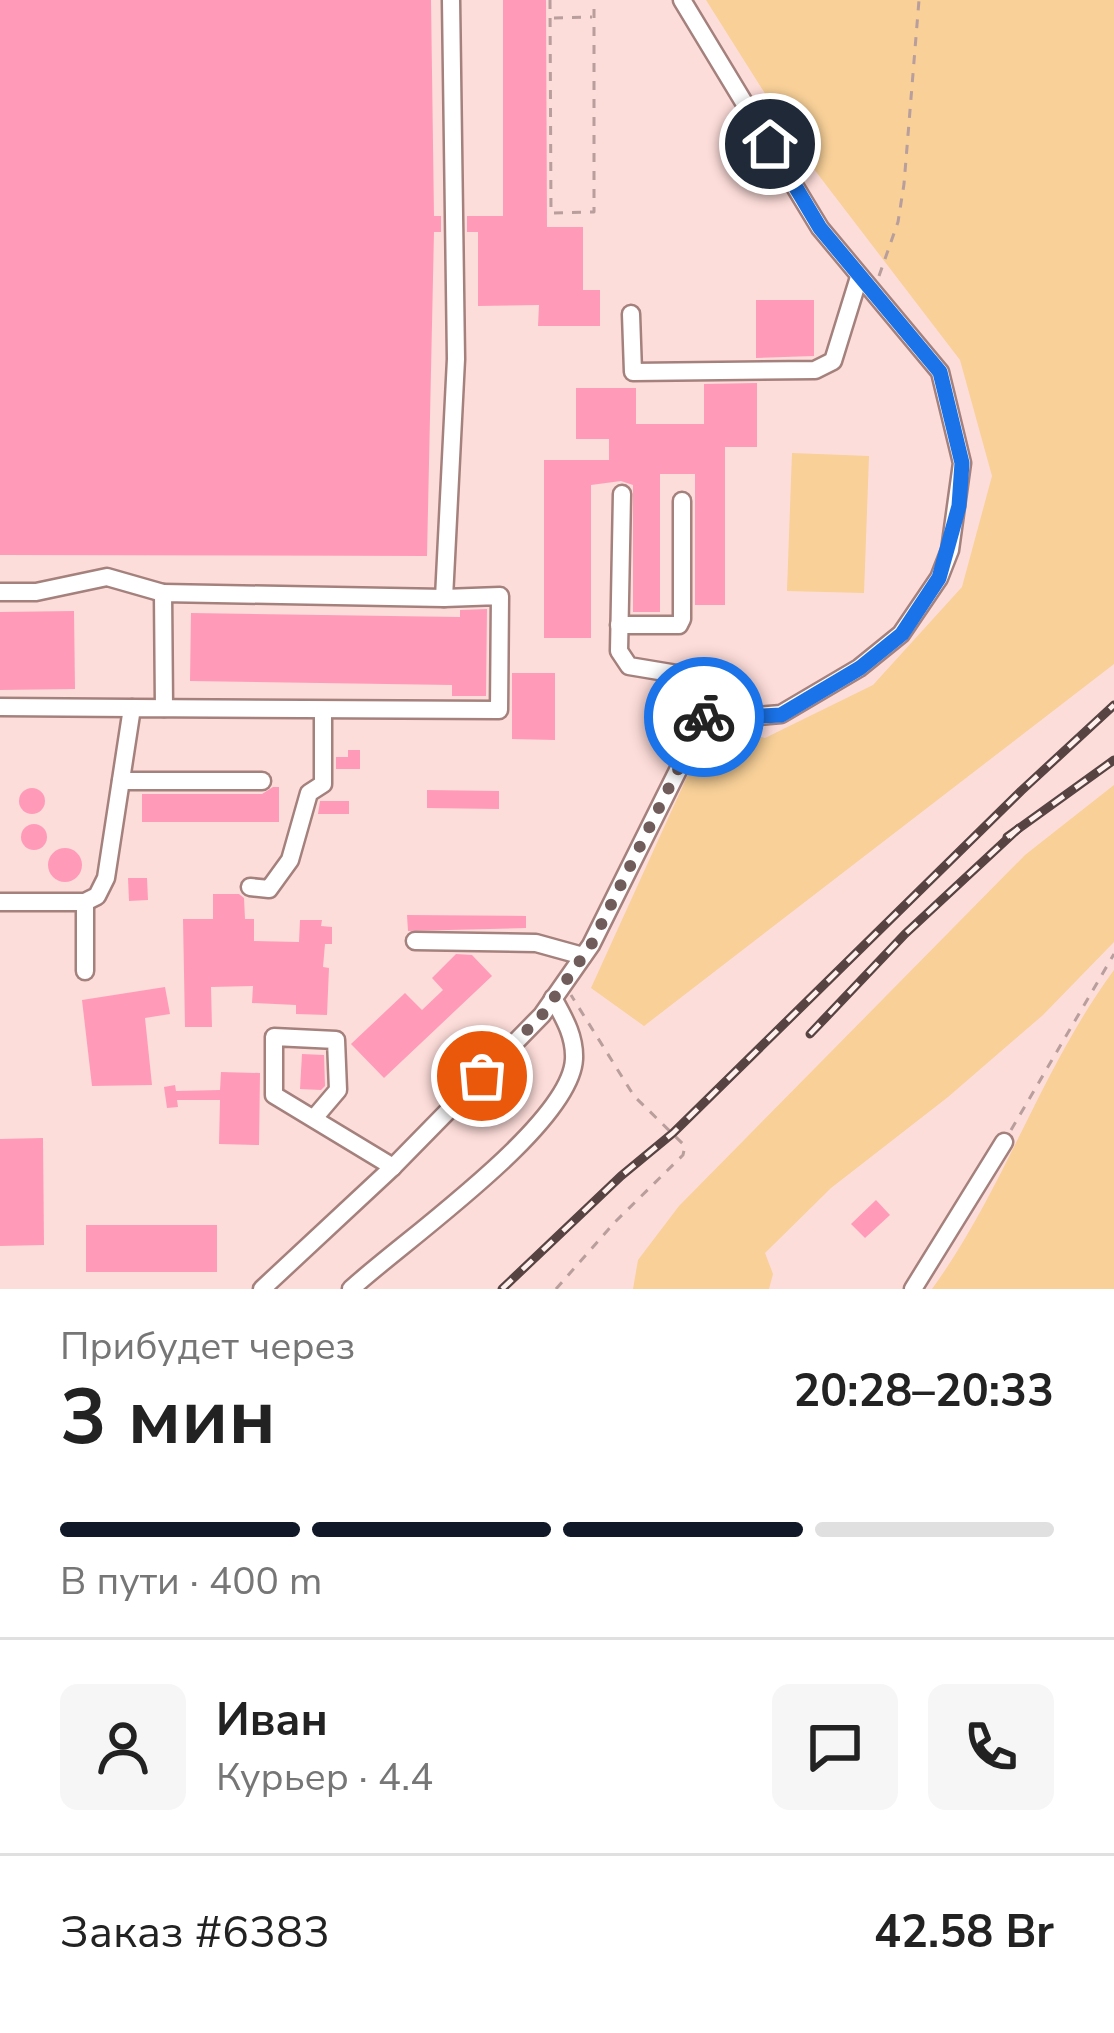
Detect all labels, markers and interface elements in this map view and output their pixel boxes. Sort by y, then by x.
pin [719,93,821,195]
icon: home [737,111,803,177]
courier [644,657,764,777]
icon: bike [671,684,737,750]
pin [431,1025,533,1127]
icon: bag [449,1043,515,1109]
text: Прибудет через [60,1320,355,1373]
text: 20:28–20:33 [793,1361,1054,1422]
text: 3 мин [60,1364,276,1471]
text: В пути · 400 m [60,1555,322,1608]
button: person [60,1684,186,1810]
button: chat [772,1684,898,1810]
button: phone [928,1684,1054,1810]
text: Иван [216,1690,328,1751]
text: Курьер · 4.4 [216,1751,433,1804]
text: Заказ #6383 [60,1902,330,1963]
text: 42.58 Br [874,1902,1054,1963]

